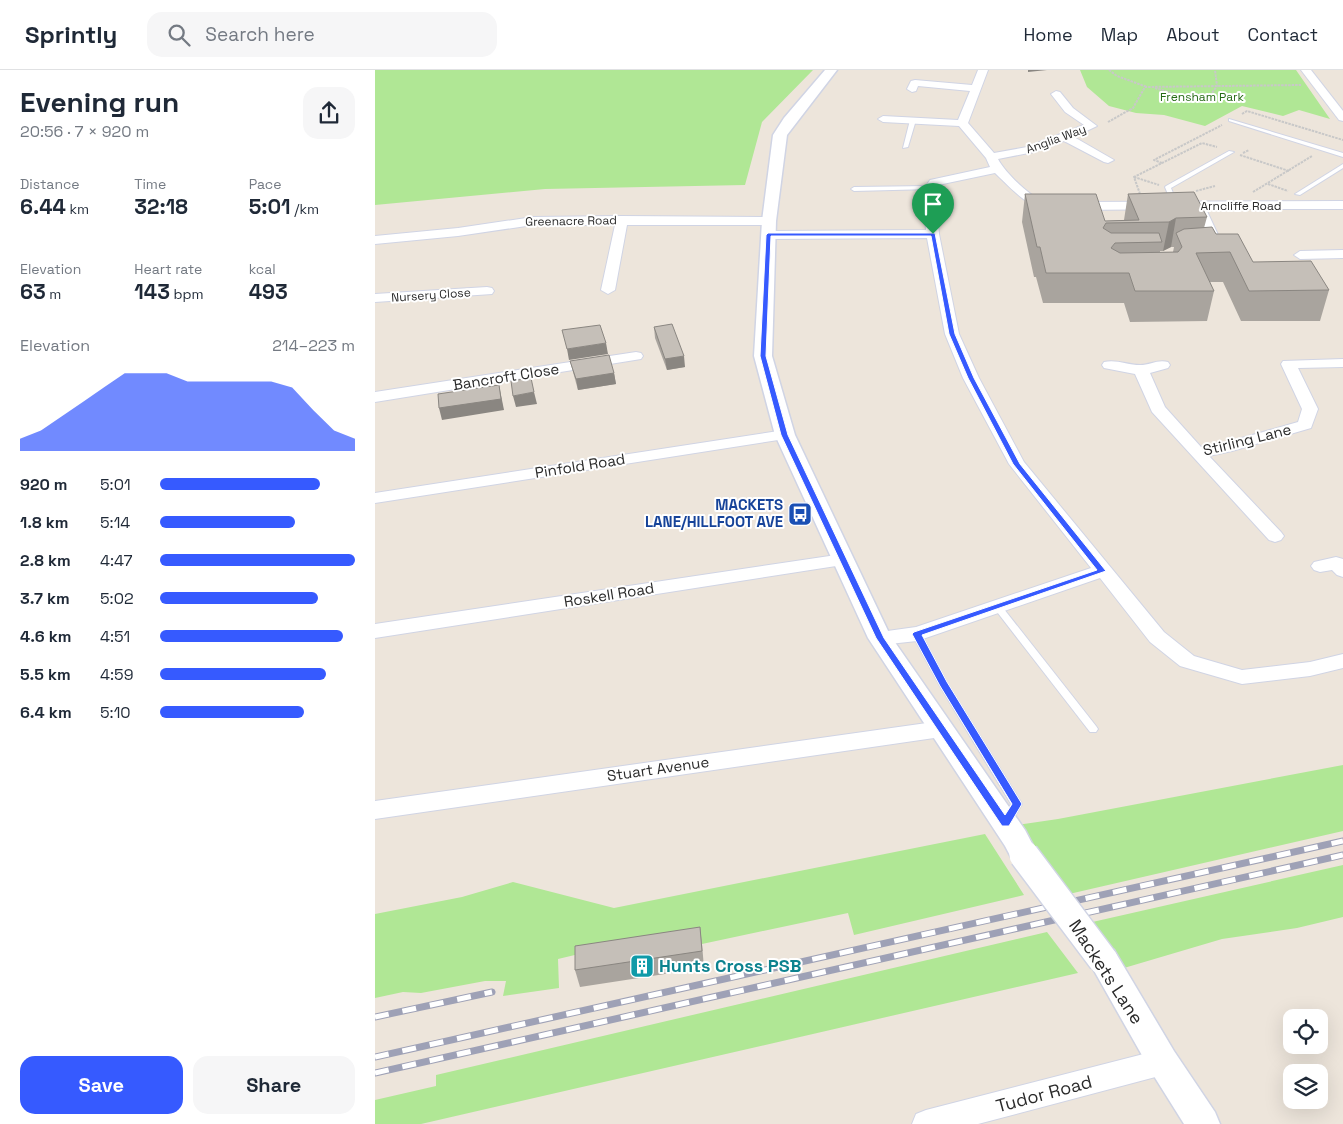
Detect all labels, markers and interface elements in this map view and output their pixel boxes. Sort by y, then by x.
search box [147,12,497,57]
text: Sprintly [25,19,117,50]
icon: search [165,21,193,49]
text: Search here [205,22,315,47]
text: Home [1024,23,1073,46]
text: Map [1101,23,1138,46]
text: About [1166,23,1220,46]
text: Contact [1248,23,1318,46]
text: Evening run [20,84,179,120]
button: share [303,87,355,139]
park label: Frensham Park [1160,89,1245,105]
text: 20:56 · 7 × 920 m [20,121,149,142]
street label: Anglia Way [1024,121,1088,157]
text: Distance [20,175,80,193]
text: Time [134,175,166,193]
text: Pace [249,175,281,193]
pin [912,183,954,234]
icon: arrive [919,190,947,218]
text: 6.44 [20,193,66,220]
text: 32:18 [134,193,188,220]
text: 5:01 [249,193,291,220]
street label: Arncliffe Road [1200,198,1282,214]
text: km [66,200,89,218]
text: /km [291,200,319,218]
street label: Greenacre Road [525,212,617,230]
text: Elevation [20,260,81,278]
text: Heart rate [134,260,202,278]
text: kcal [249,260,276,278]
text: 63 [20,278,46,305]
text: 143 [134,278,170,305]
text: 493 [249,278,288,305]
street label: Nursery Close [391,284,471,306]
text: m [46,285,61,303]
text: bpm [170,285,204,303]
text: Elevation [20,335,90,356]
text: 214–223 m [272,335,355,356]
street label: Bancroft Close [451,359,561,394]
street label: Stirling Lane [1201,419,1293,460]
street label: Pinfold Road [533,449,626,482]
text: 920 m [20,474,68,495]
text: 5:01 [100,474,131,495]
place label: MACKETS LANE/HILLFOOT AVE [645,495,783,531]
bus stop icon: MACKETS LANE/HILLFOOT AVE [787,501,813,527]
text: 1.8 km [20,512,68,533]
text: 5:14 [100,512,130,533]
text: 2.8 km [20,550,71,571]
text: 4:47 [100,550,133,571]
street label: Roskell Road [562,578,655,611]
text: 3.7 km [20,588,70,609]
text: 5:02 [100,588,134,609]
text: 4.6 km [20,626,71,647]
text: 4:51 [100,626,130,647]
text: 5.5 km [20,664,71,685]
text: 4:59 [100,664,133,685]
text: 6.4 km [20,702,72,723]
text: 5:10 [100,702,131,723]
street label: Stuart Avenue [606,752,710,785]
street label: Mackets Lane [1064,915,1149,1028]
building icon: Hunts Cross PSB [629,953,655,979]
place label: Hunts Cross PSB [659,954,801,977]
map controls [1283,1009,1328,1109]
button: locate [1283,1009,1328,1054]
button: Save [20,1056,183,1114]
button: Share [193,1056,355,1114]
button: layers [1283,1064,1328,1109]
street label: Tudor Road [993,1070,1094,1117]

